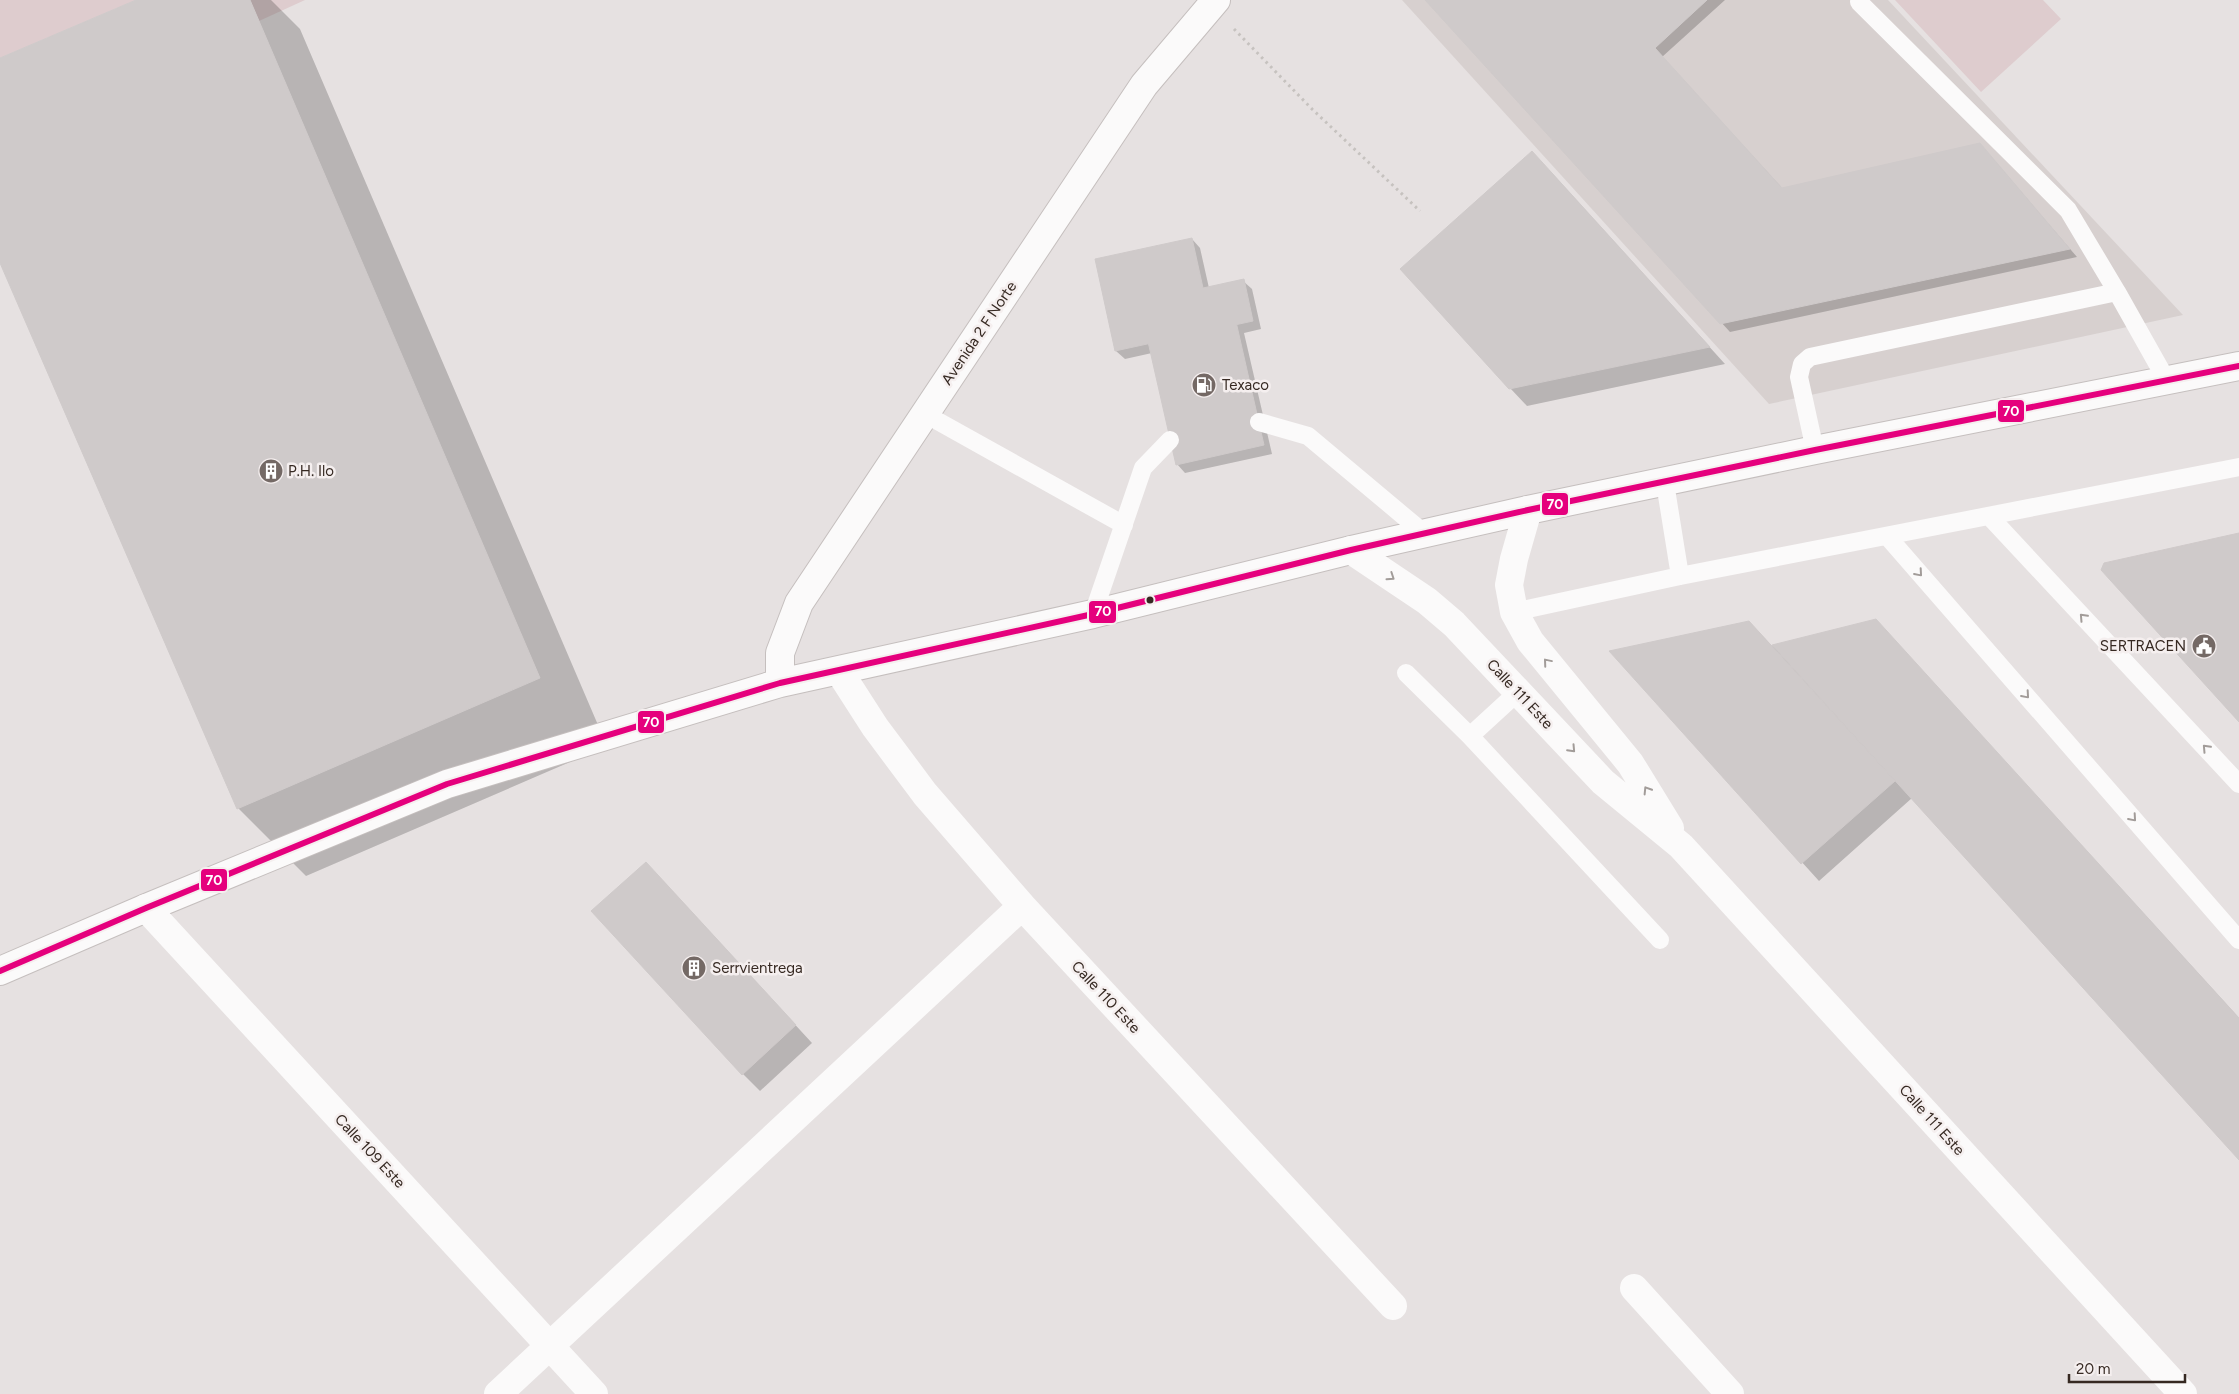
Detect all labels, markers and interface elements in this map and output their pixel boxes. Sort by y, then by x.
street label: Avenida 2 F Norte [938,278,1020,388]
fuel station icon: Texaco [1191,372,1217,398]
place label: Texaco [1222,376,1269,394]
line badge: 70 [1997,399,2025,423]
text: 70 [2003,403,2019,420]
building icon: P.H. Ilo [258,458,284,484]
place label: P.H. Ilo [288,462,334,480]
line badge: 70 [1541,492,1569,516]
text: 70 [1547,496,1563,513]
one-way arrow [1913,567,1922,576]
one-way arrow [1386,571,1395,581]
unlabelled marker [1145,595,1155,605]
line badge: 70 [1088,600,1117,624]
text: 70 [1095,603,1111,620]
one-way arrow [2080,613,2089,622]
public building icon: SERTRACEN [2191,633,2217,659]
place label: SERTRACEN [2100,637,2186,655]
street label: Calle 111 Este [1483,655,1557,733]
one-way arrow [1544,659,1552,668]
one-way arrow [2020,690,2029,699]
line badge: 70 [637,710,665,734]
text: 70 [643,714,659,731]
one-way arrow [1566,743,1575,752]
one-way arrow [2203,745,2212,754]
one-way arrow [1643,786,1653,795]
one-way arrow [2127,812,2136,821]
line badge: 70 [200,868,228,892]
text: 70 [206,872,222,889]
building icon: Serrvientrega [681,955,707,981]
street label: Calle 110 Este [1068,957,1144,1037]
place label: Serrvientrega [712,959,803,977]
street label: Calle 111 Este [1896,1081,1968,1159]
street label: Calle 109 Este [331,1110,409,1192]
scale bar [2069,1352,2185,1384]
text: 20 m [2076,1360,2110,1378]

